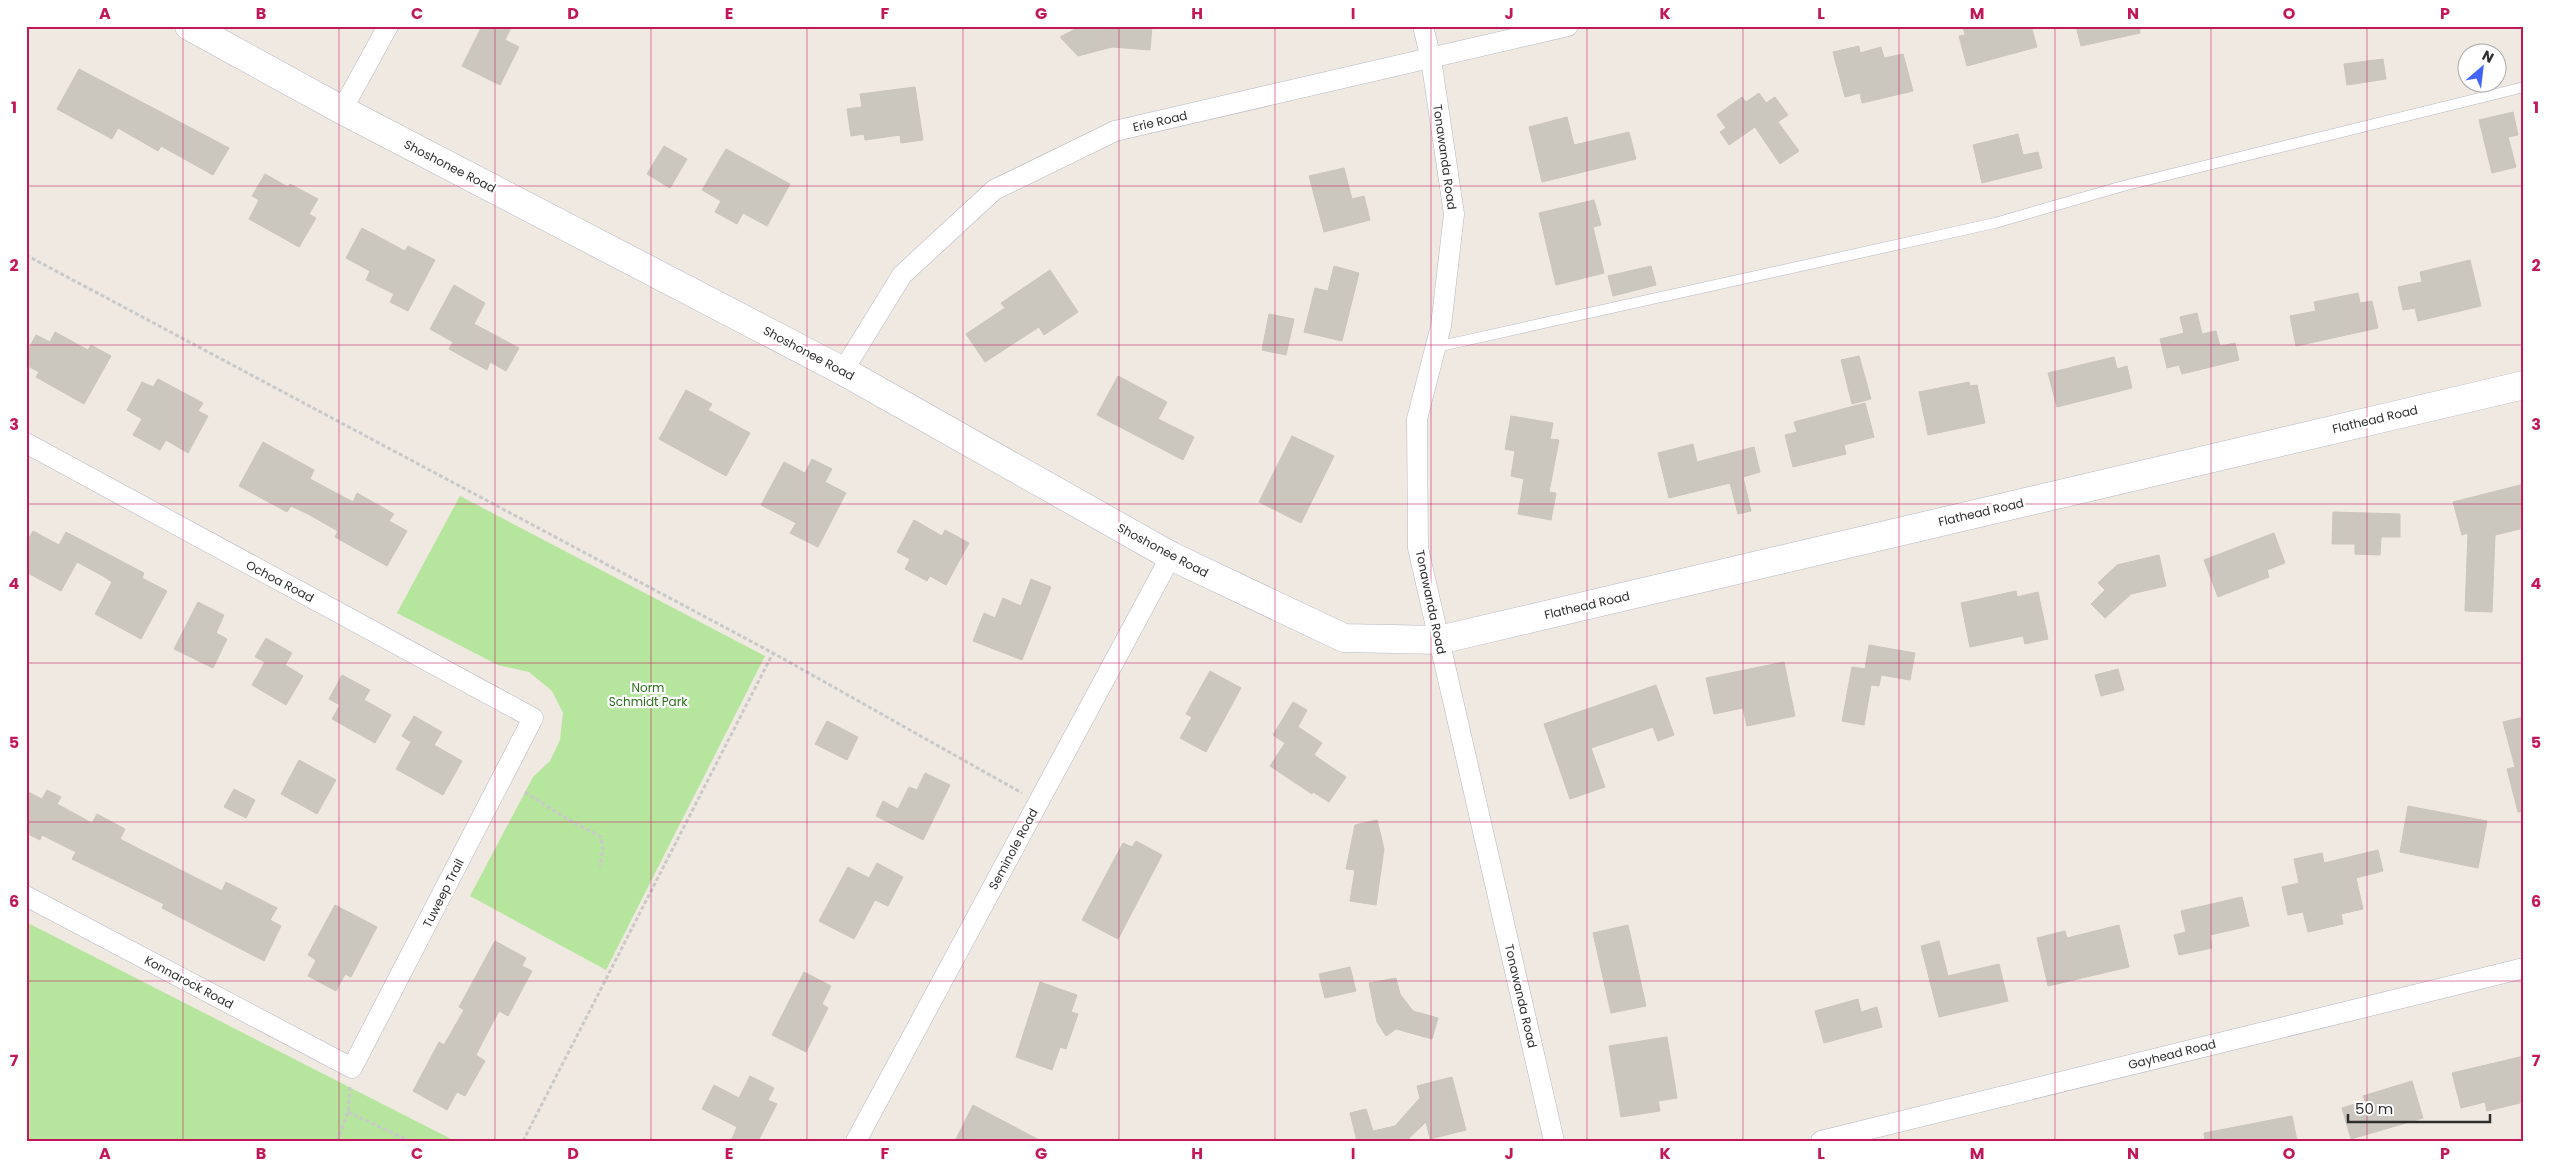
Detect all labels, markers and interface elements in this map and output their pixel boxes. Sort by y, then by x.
text: A [99,2,111,25]
text: B [256,2,266,25]
text: C [411,2,423,25]
text: D [567,2,579,25]
text: E [725,2,733,25]
text: F [881,2,890,25]
text: G [1035,2,1047,25]
text: H [1191,2,1203,25]
text: I [1351,2,1355,25]
text: J [1504,2,1514,25]
text: K [1659,2,1671,25]
text: L [1817,2,1825,25]
text: M [1970,2,1984,25]
text: N [2127,2,2139,25]
text: O [2283,2,2296,25]
text: P [2440,2,2450,25]
north arrow [2458,42,2508,92]
text: N [2479,45,2497,68]
text: 1 [11,96,17,119]
text: 1 [2533,96,2539,119]
street label: Tonawanda Road [1429,103,1461,211]
street label: Erie Road [1131,106,1189,136]
street label: Shoshonee Road [401,135,499,197]
text: 2 [9,254,19,277]
text: 2 [2531,254,2541,277]
street label: Shoshonee Road [760,322,858,384]
street label: Flathead Road [2331,401,2419,437]
text: 3 [9,413,19,436]
text: 3 [2531,413,2541,436]
street label: Flathead Road [1937,494,2025,530]
street label: Shoshonee Road [1114,519,1212,581]
street label: Tonawanda Road [1412,548,1450,656]
street label: Ochoa Road [243,556,317,606]
text: 4 [9,572,20,595]
text: 4 [2531,572,2542,595]
street label: Flathead Road [1543,587,1631,623]
park label: Norm Schmidt Park [609,679,688,710]
text: 5 [9,731,19,754]
text: 5 [2531,731,2541,754]
street label: Seminole Road [984,805,1042,893]
street label: Tuweep Trail [418,856,468,930]
text: 6 [9,890,19,913]
text: 6 [2531,890,2541,913]
street label: Tonawanda Road [1501,942,1541,1050]
street label: Konnarock Road [142,951,236,1013]
street label: Gayhead Road [2126,1035,2218,1073]
text: 7 [10,1049,19,1072]
text: 7 [2532,1049,2541,1072]
scale bar [2348,1092,2490,1124]
text: 50 m [2355,1098,2393,1119]
text: A [99,1142,111,1165]
text: B [256,1142,266,1165]
text: C [411,1142,423,1165]
text: D [567,1142,579,1165]
text: E [725,1142,733,1165]
text: F [881,1142,890,1165]
text: G [1035,1142,1047,1165]
text: H [1191,1142,1203,1165]
text: I [1351,1142,1355,1165]
text: J [1504,1142,1514,1165]
text: K [1659,1142,1671,1165]
text: L [1817,1142,1825,1165]
text: M [1970,1142,1984,1165]
text: N [2127,1142,2139,1165]
text: O [2283,1142,2296,1165]
text: P [2440,1142,2450,1165]

